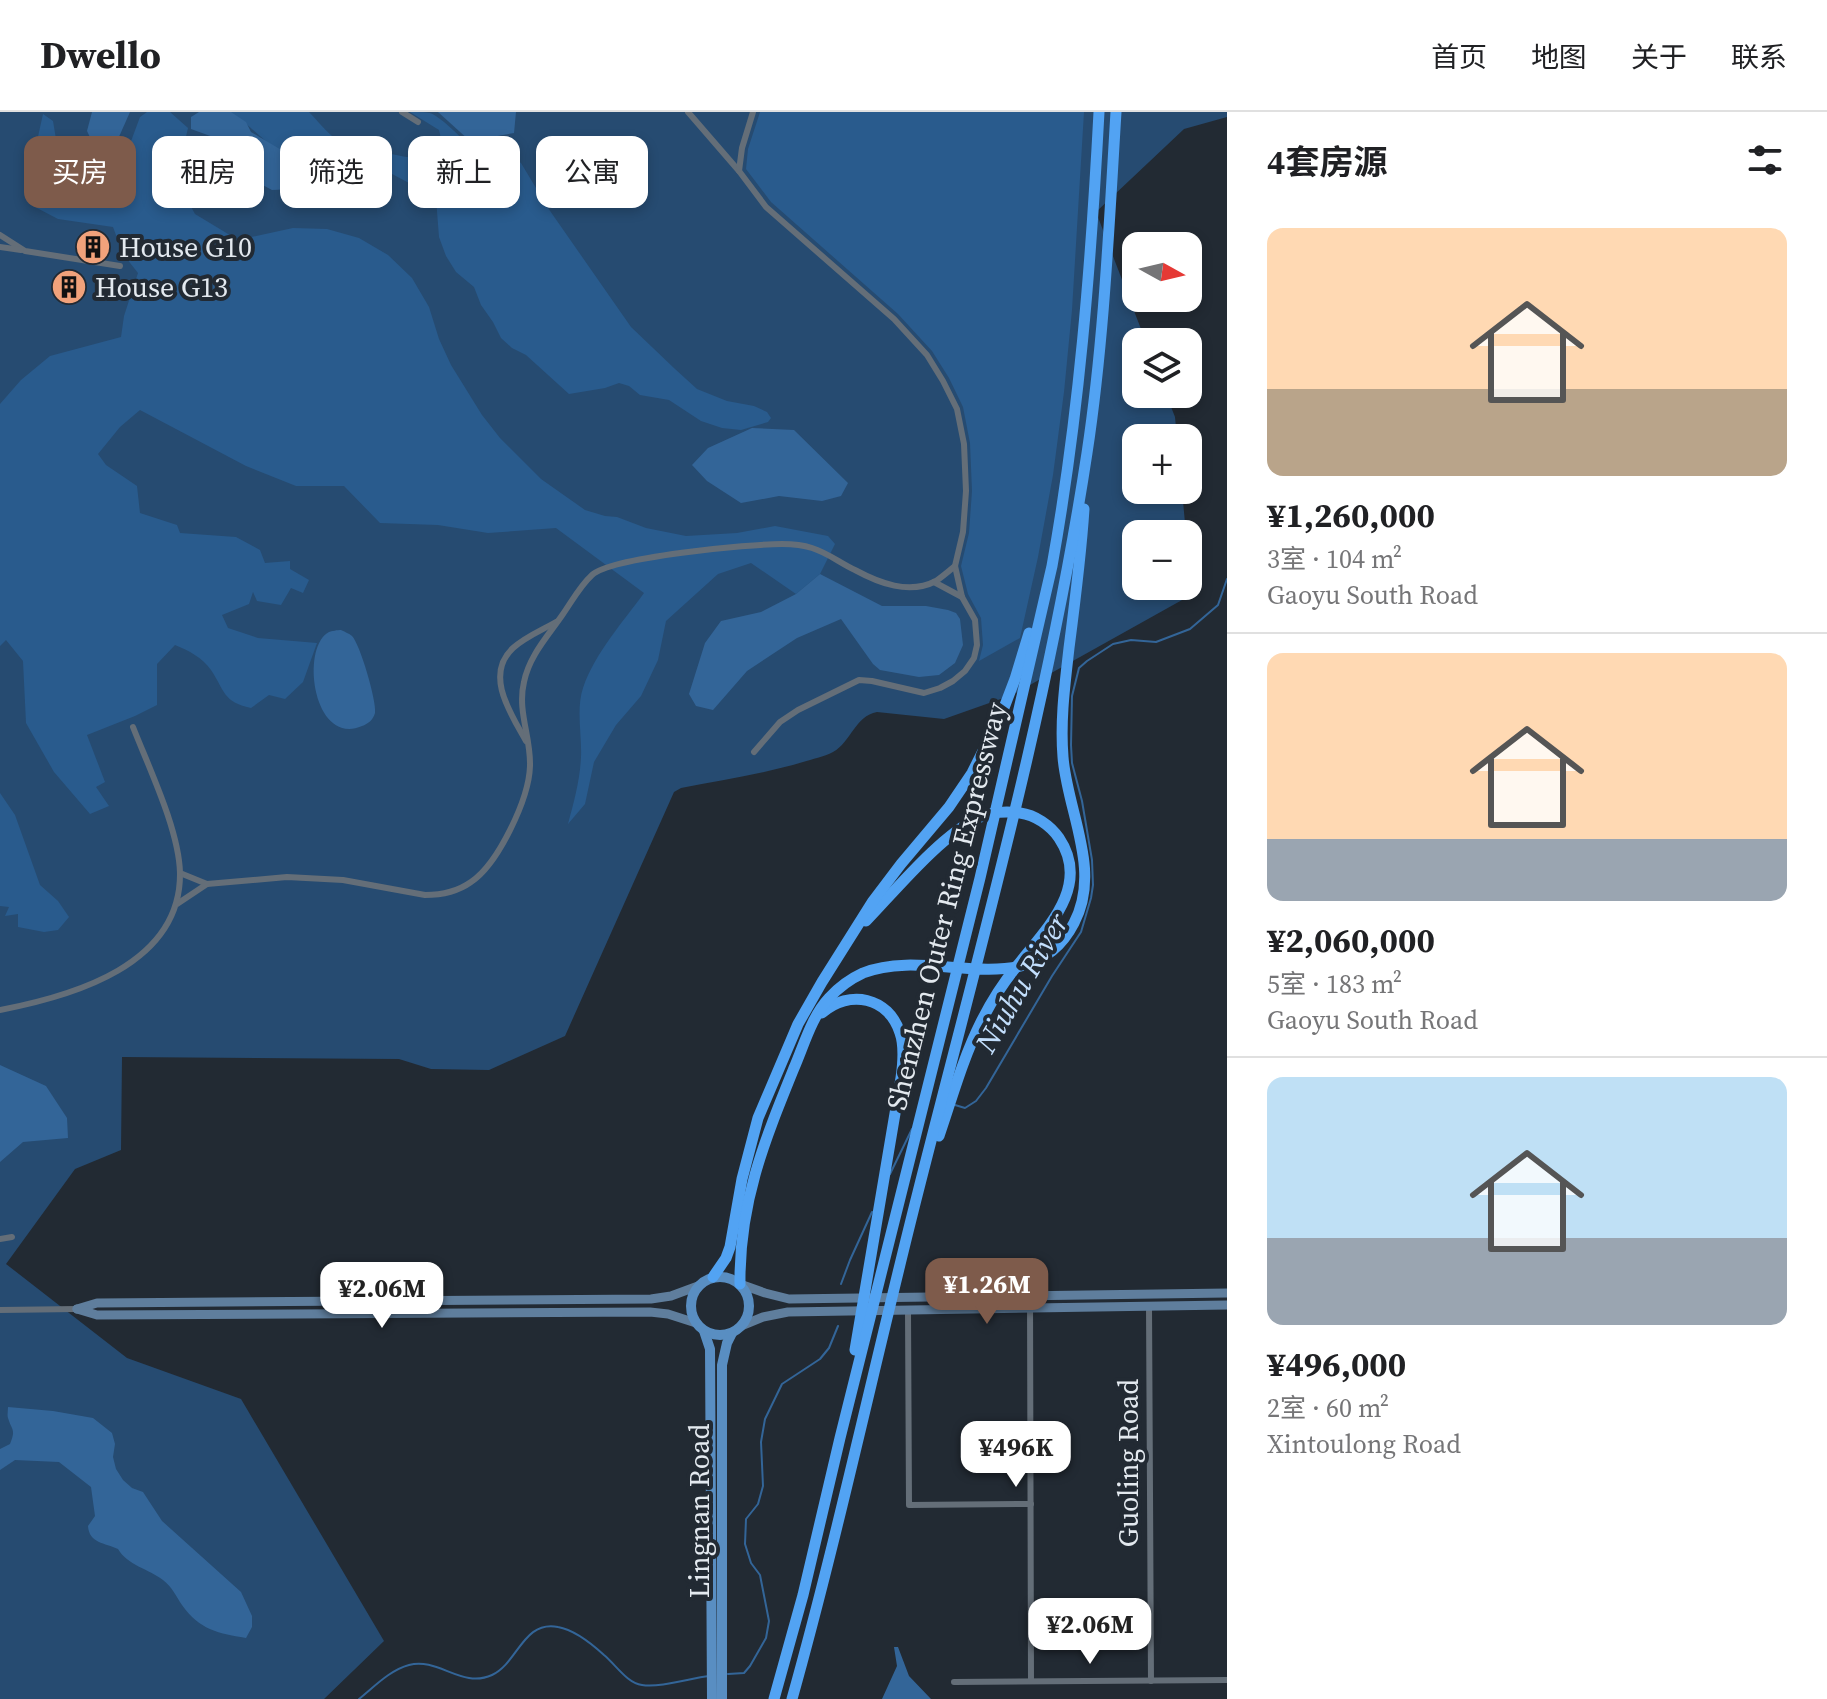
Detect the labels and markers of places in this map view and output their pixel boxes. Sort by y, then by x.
building icon: House G10 [74,228,112,266]
place label: House G10 [119,228,252,266]
building icon: House G13 [50,268,88,306]
place label: House G13 [95,268,228,306]
pin: ¥1.26M [922,1258,1052,1326]
pin: ¥2.06M [317,1262,447,1330]
pin: ¥496K [960,1421,1072,1489]
pin: ¥2.06M [1025,1598,1155,1666]

